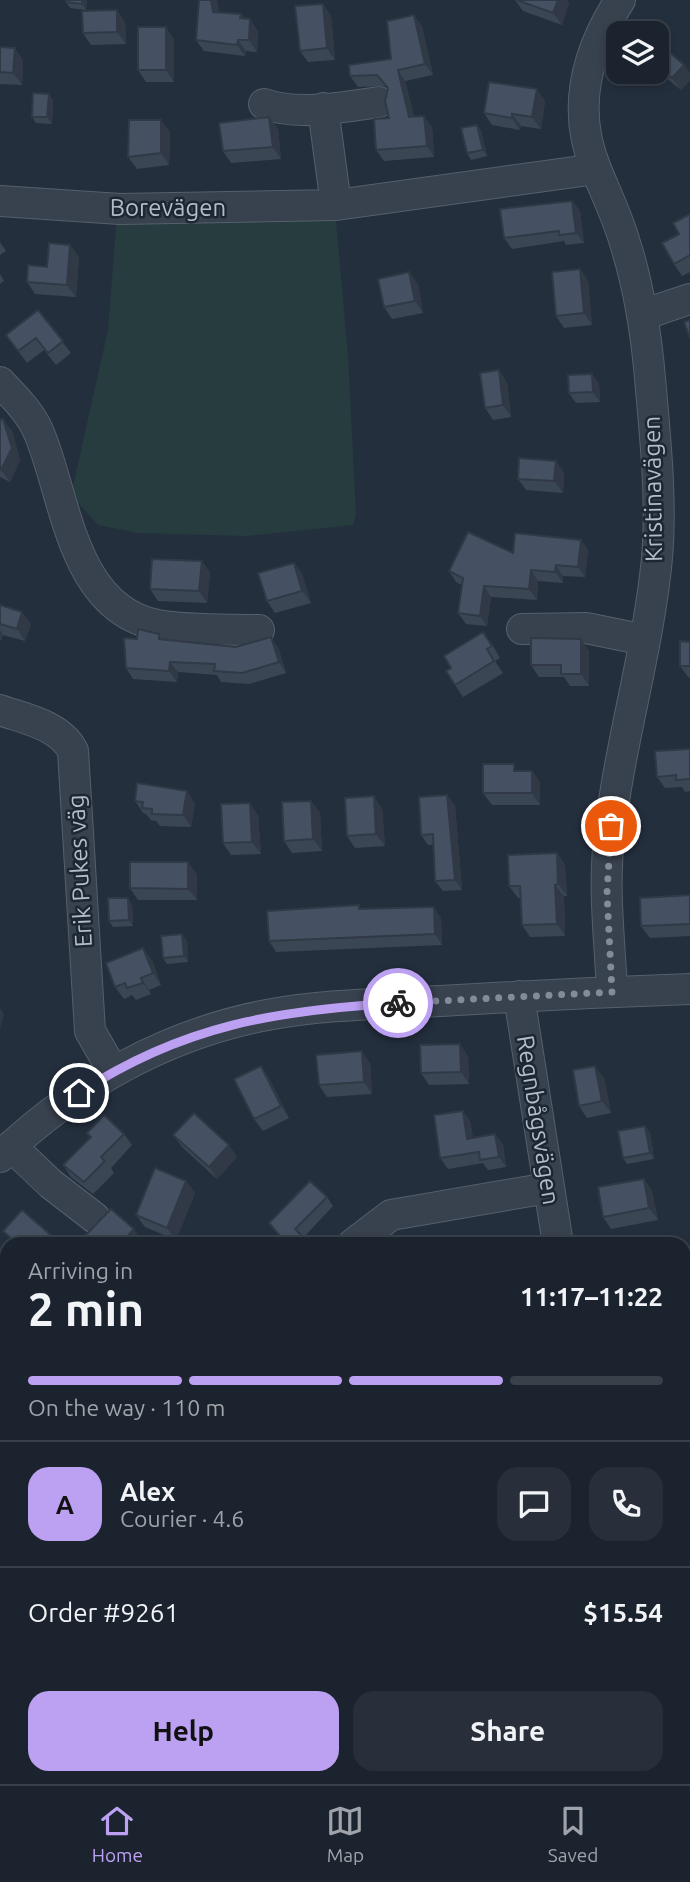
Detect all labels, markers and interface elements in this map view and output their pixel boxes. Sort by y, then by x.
map controls [606,21,669,84]
button: layers [606,21,669,84]
street label: Borevägen [110,194,226,221]
street label: Kristinavägen [638,416,667,562]
street label: Erik Pukes väg [62,794,97,948]
pin [581,796,641,856]
icon: bag [592,807,630,845]
courier [363,968,433,1038]
icon: bike [379,984,417,1022]
street label: Regnbågsvägen [512,1033,565,1206]
pin [49,1063,109,1123]
icon: home [60,1074,98,1112]
text: Arriving in [28,1258,133,1283]
text: 11:17–11:22 [520,1282,663,1311]
text: 2 min [28,1283,144,1335]
text: On the way · 110 m [28,1395,225,1420]
button: chat [497,1467,571,1541]
button: phone [589,1467,663,1541]
text: Alex [120,1477,175,1506]
text: A [56,1490,74,1519]
text: Courier · 4.6 [120,1506,244,1531]
text: Order #9261 [28,1598,179,1627]
text: $15.54 [583,1598,663,1627]
button: Help [28,1691,339,1771]
button: Share [353,1691,663,1771]
tab: Home [92,1802,143,1866]
tab: Map [326,1802,364,1866]
tab: Saved [548,1802,598,1866]

